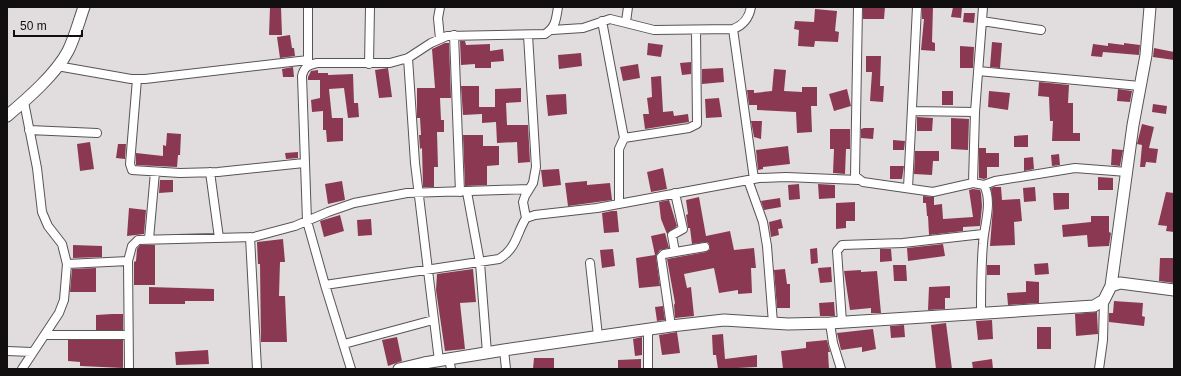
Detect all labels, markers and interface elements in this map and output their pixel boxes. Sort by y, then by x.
scale bar [14,12,82,38]
text: 50 m [20,19,47,33]

